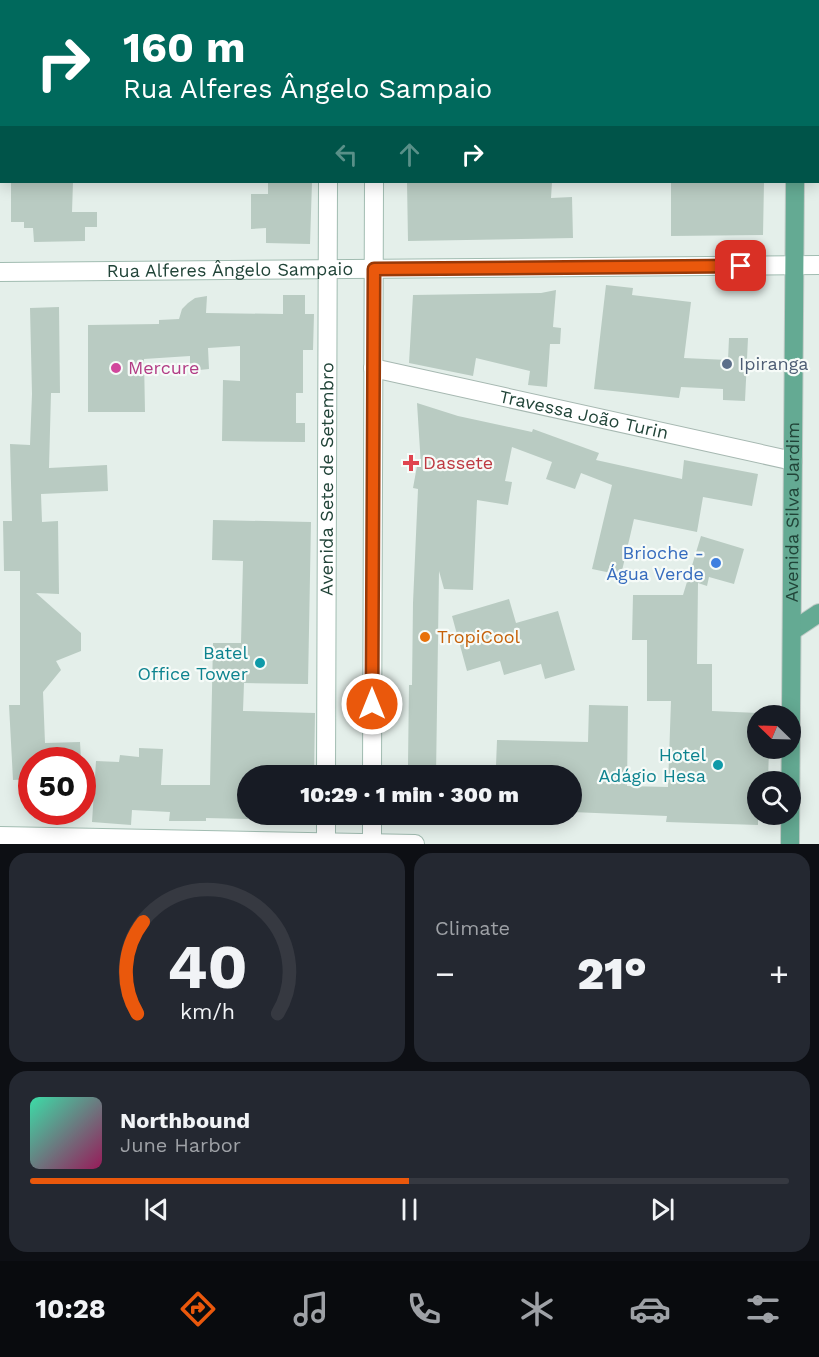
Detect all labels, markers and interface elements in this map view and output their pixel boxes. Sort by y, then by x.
text: 160 m [123,23,246,72]
icon: right [24,24,102,102]
text: Rua Alferes Ângelo Sampaio [123,73,492,105]
icon: left [330,138,363,171]
icon: ahead [393,138,426,171]
icon: right [456,138,489,171]
pin [715,240,766,291]
icon: arrive [724,249,757,282]
street label: Rua Alferes Ângelo Sampaio [107,258,353,281]
place label: Ipiranga [739,353,809,374]
place label: Mercure [128,357,199,378]
marker: Ipiranga [720,357,734,371]
marker: Mercure [109,361,123,375]
street label: Avenida Sete de Setembro [316,362,337,596]
street label: Travessa João Turin [497,385,671,443]
street label: Avenida Silva Jardim [781,422,803,602]
place label: Dassete [423,452,493,473]
marker: Dassete [404,456,418,470]
place label: Brioche - Água Verde [606,542,704,584]
marker: Brioche - Água Verde [709,556,723,570]
place label: TropiCool [437,626,521,647]
marker: TropiCool [418,630,432,644]
place label: Batel Office Tower [138,642,248,684]
marker: Batel Office Tower [253,656,267,670]
position arrow [340,672,404,736]
north arrow [747,705,801,759]
map controls [747,705,801,825]
place label: Hotel Adágio Hesa [598,744,706,786]
speed limit sign: 50 [18,747,96,825]
marker: Hotel Adágio Hesa [711,758,725,772]
button: search [747,771,801,825]
text: 10:29 · 1 min · 300 m [300,782,519,807]
text: Climate [435,916,510,940]
text: 40 [167,930,247,1003]
text: 21° [577,947,647,1000]
text: − [435,954,455,993]
text: + [769,954,789,993]
text: km/h [179,1000,235,1025]
text: Northbound [120,1108,250,1133]
text: June Harbor [120,1133,241,1157]
icon: previous [140,1193,173,1226]
icon: pause [393,1193,426,1226]
icon: next [646,1193,679,1226]
icon: directions [177,1288,219,1330]
icon: music [290,1288,332,1330]
icon: phone [403,1288,445,1330]
icon: climate [516,1288,558,1330]
icon: car [629,1288,671,1330]
icon: filters [742,1288,784,1330]
text: 10:28 [35,1293,106,1325]

